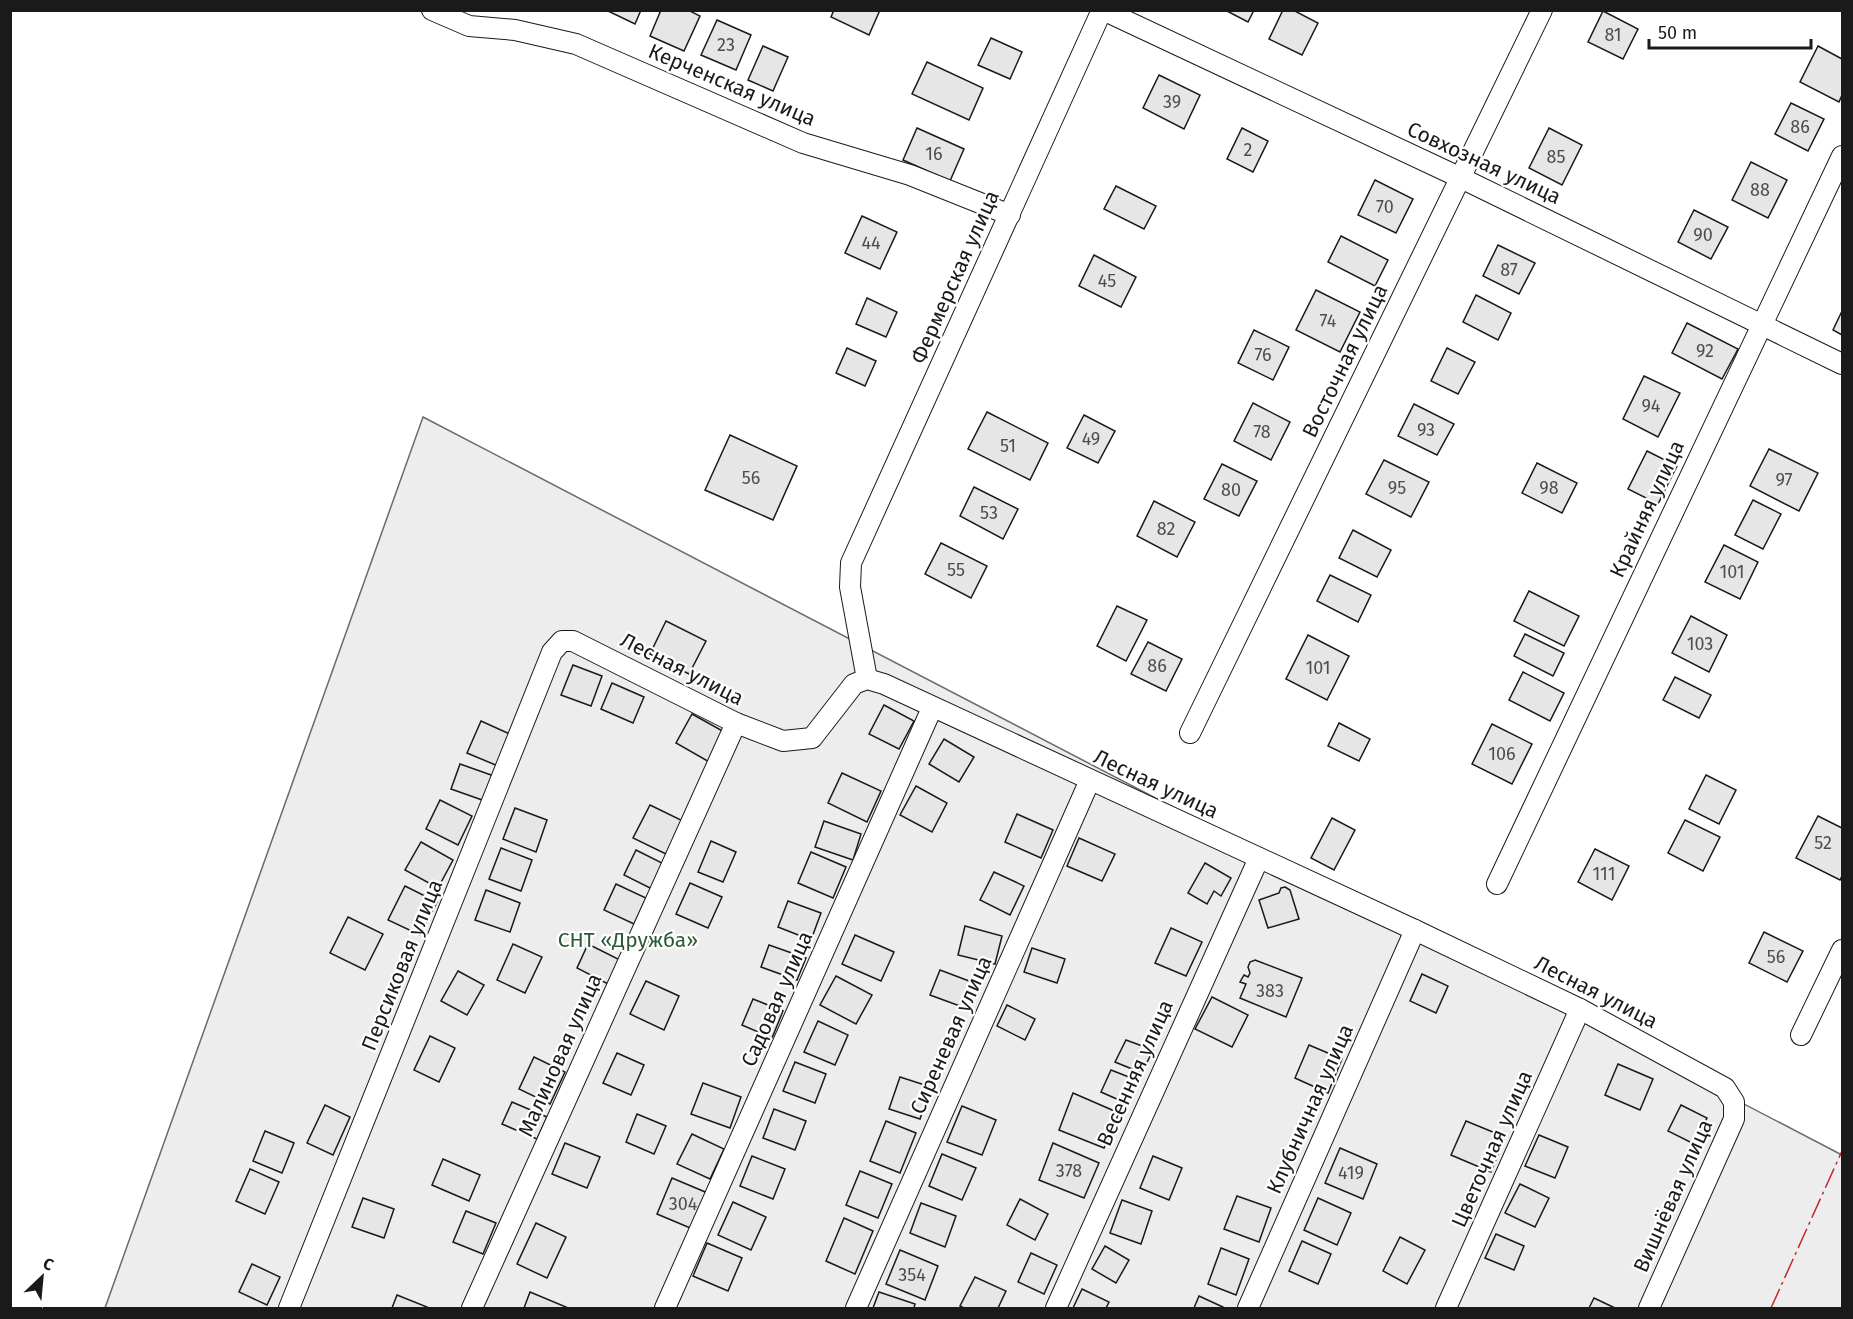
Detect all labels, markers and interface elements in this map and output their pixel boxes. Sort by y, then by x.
scale bar [1649,12,1811,50]
text: 50 m [1658,22,1697,44]
house number: 81 [1604,24,1622,46]
house number: 23 [717,34,735,56]
street label: Керченская улица [644,38,820,132]
house number: 39 [1163,91,1181,113]
street label: Совхозная улица [1403,116,1565,210]
house number: 86 [1790,116,1810,138]
house number: 2 [1244,139,1253,161]
house number: 16 [925,143,943,165]
house number: 85 [1547,146,1565,168]
house number: 88 [1750,179,1770,201]
street label: Фермерская улица [905,186,1005,368]
house number: 70 [1376,196,1394,218]
house number: 90 [1693,224,1713,246]
house number: 44 [861,232,881,254]
house number: 87 [1500,259,1518,281]
house number: 45 [1098,270,1116,292]
street label: Восточная улица [1297,280,1393,442]
house number: 74 [1320,310,1337,332]
house number: 92 [1696,340,1714,362]
house number: 76 [1254,344,1272,366]
house number: 94 [1642,395,1661,417]
house number: 93 [1417,419,1435,441]
house number: 78 [1253,421,1271,443]
house number: 49 [1082,428,1100,450]
house number: 51 [1000,435,1016,457]
street label: Крайняя улица [1604,436,1690,582]
house number: 56 [742,467,760,489]
house number: 97 [1775,469,1793,491]
house number: 95 [1388,477,1406,499]
house number: 98 [1539,477,1559,499]
house number: 80 [1221,479,1241,501]
house number: 53 [980,502,998,524]
house number: 82 [1157,518,1175,540]
house number: 55 [947,559,965,581]
house number: 101 [1719,561,1745,583]
street label: Лесная улица [616,627,748,711]
house number: 103 [1687,633,1713,655]
house number: 86 [1147,655,1167,677]
house number: 101 [1305,657,1331,679]
house number: 106 [1488,743,1516,765]
street label: Лесная улица [1089,744,1223,824]
house number: 52 [1814,832,1832,854]
house number: 111 [1593,863,1615,885]
street label: Персиковая улица [356,876,448,1054]
park label: СНТ «Дружба» [558,927,698,953]
street label: Садовая улица [736,927,818,1071]
house number: 56 [1767,946,1785,968]
street label: Лесная улица [1530,950,1662,1034]
street label: Сиреневая улица [904,952,998,1118]
street label: Малиновая улица [512,969,608,1141]
house number: 383 [1256,980,1284,1002]
street label: Весенняя улица [1091,996,1179,1150]
street label: Клубничная улица [1261,1020,1359,1198]
street label: Цветочная улица [1446,1067,1538,1231]
street label: Вишнёвая улица [1628,1115,1718,1277]
house number: 378 [1056,1160,1082,1182]
house number: 419 [1338,1162,1364,1184]
house number: 304 [669,1193,698,1215]
north arrow [12,1247,72,1307]
text: С [40,1253,57,1275]
house number: 354 [898,1264,926,1286]

